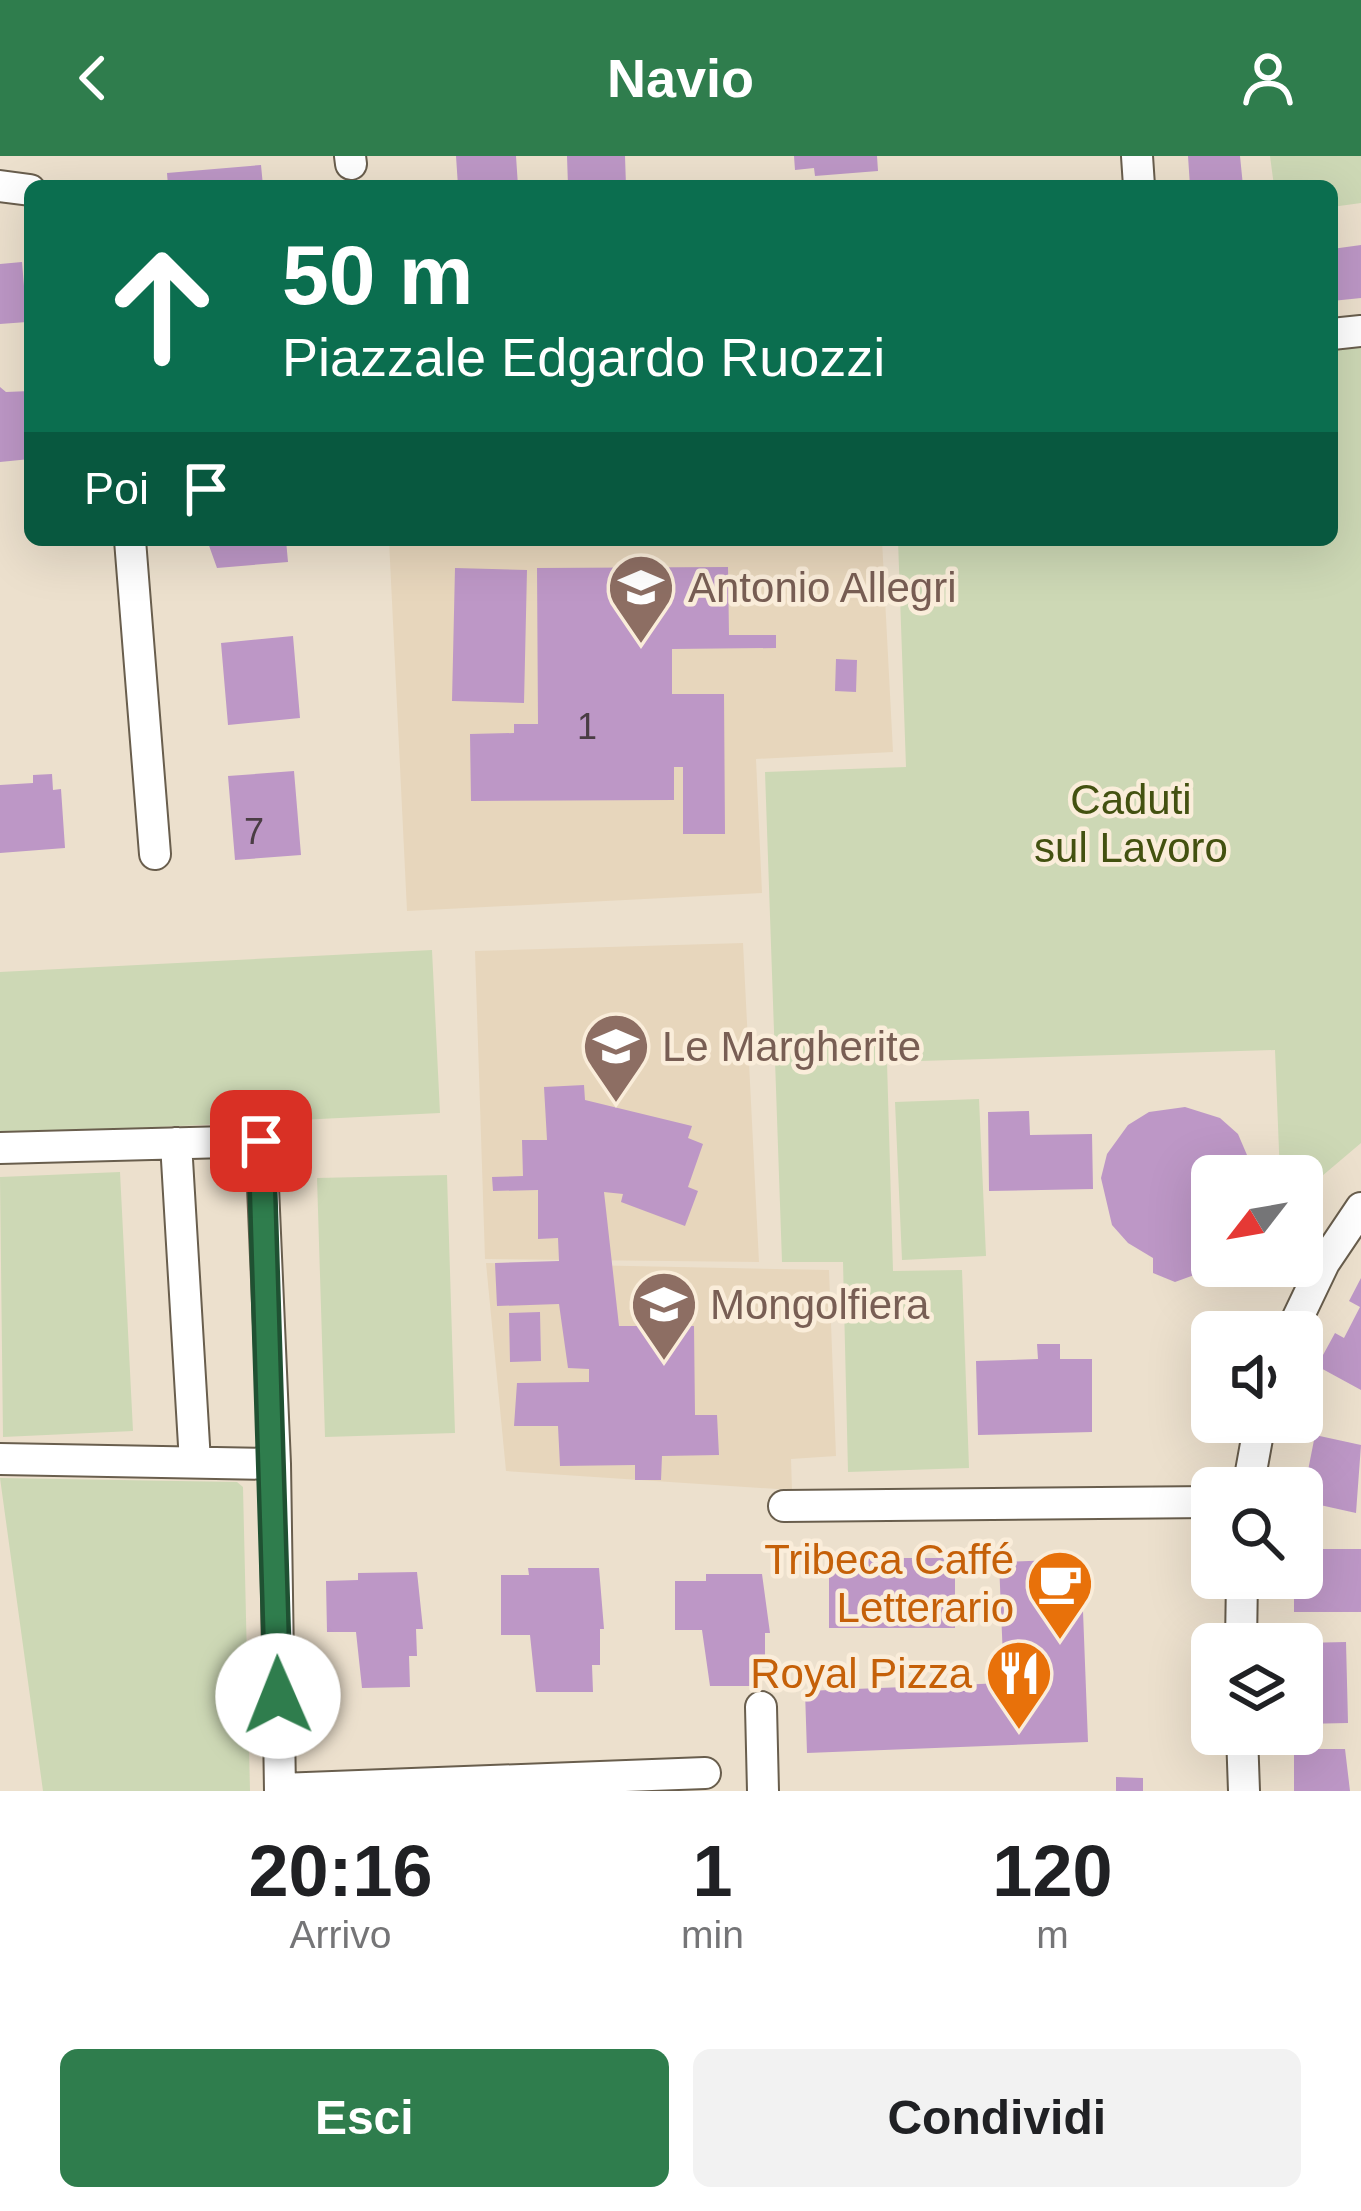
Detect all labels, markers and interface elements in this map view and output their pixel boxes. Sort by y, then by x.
icon: back [60,45,126,111]
icon: person [1235,45,1301,111]
text: Navio [607,48,754,108]
icon: ahead [84,228,240,384]
text: 50 m [282,228,473,322]
text: Piazzale Edgardo Ruozzi [282,327,885,387]
icon: arrive [173,456,239,522]
text: Poi [84,463,149,514]
school or university icon: Antonio Allegri [606,552,676,646]
place label: Antonio Allegri [688,564,957,611]
house number: 1 [577,706,597,747]
park label: Caduti sul Lavoro [1034,776,1228,871]
house number: 7 [244,811,264,852]
school or university icon: Le Margherite [581,1011,651,1105]
place label: Le Margherite [662,1023,921,1070]
pin [210,1090,312,1192]
icon: arrive [228,1108,294,1174]
north arrow [1191,1155,1323,1287]
map controls [1191,1155,1323,1755]
school or university icon: Mongolfiera [629,1269,699,1363]
place label: Mongolfiera [710,1281,930,1328]
button: sound [1191,1311,1323,1443]
button: search [1191,1467,1323,1599]
place label: Tribeca Caffé Letterario [764,1536,1014,1631]
cafe icon: Tribeca Caffé Letterario [1025,1548,1095,1642]
button: layers [1191,1623,1323,1755]
position arrow [215,1633,341,1759]
restaurant icon: Royal Pizza [984,1638,1054,1732]
place label: Royal Pizza [750,1650,973,1697]
text: 20:16 [248,1831,433,1911]
text: 1 [692,1831,733,1911]
text: 120 [992,1831,1113,1911]
text: Arrivo [290,1913,391,1956]
text: min [681,1913,744,1956]
text: m [1036,1913,1069,1956]
button: Esci [60,2049,669,2187]
button: Condividi [693,2049,1301,2187]

